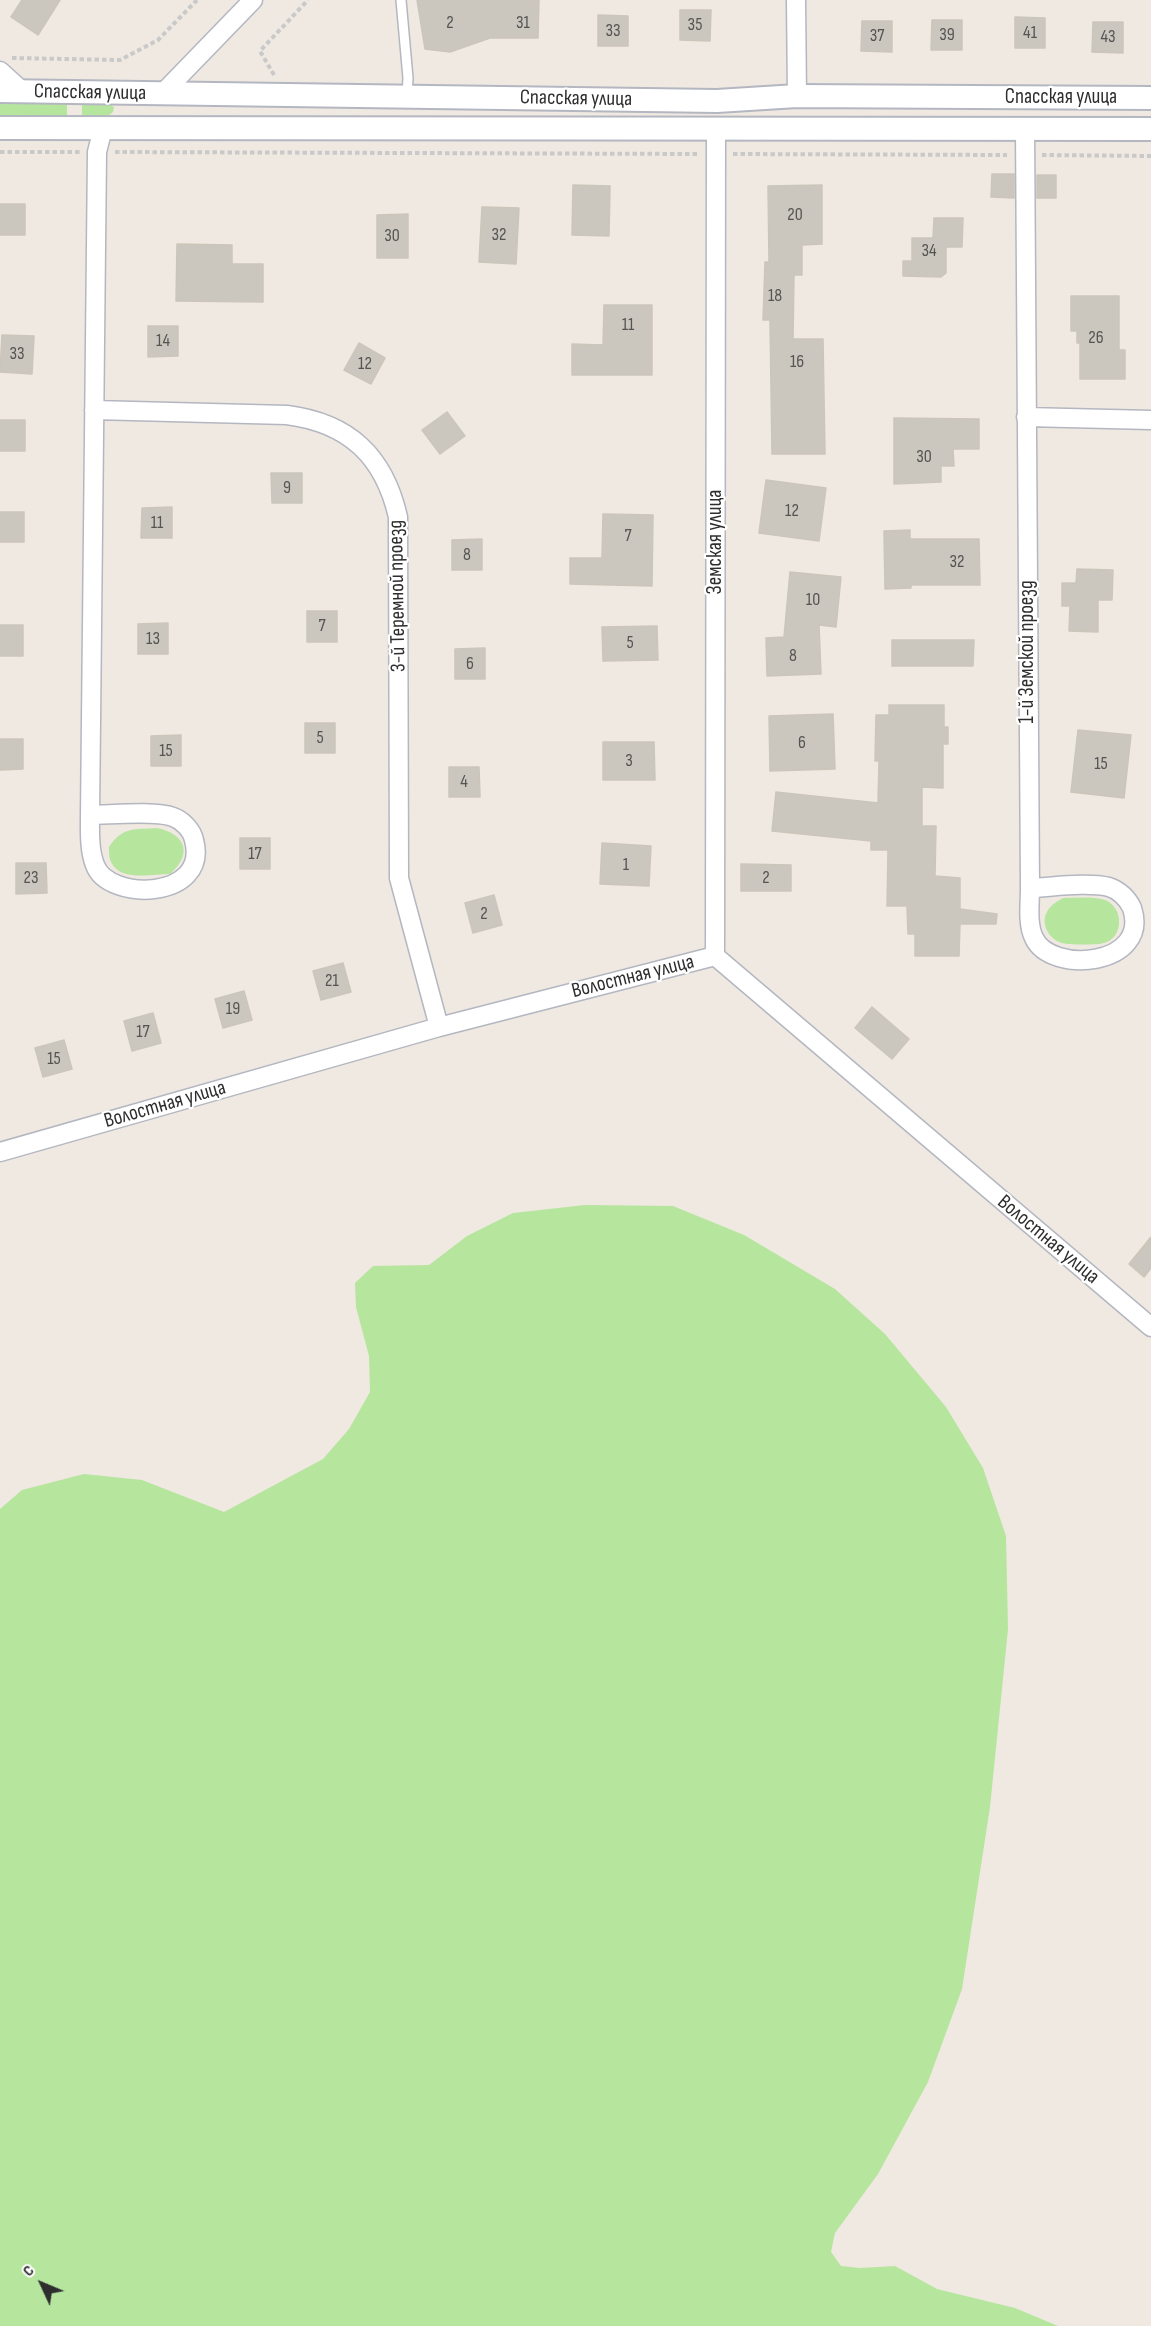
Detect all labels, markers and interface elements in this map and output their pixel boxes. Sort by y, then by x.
house number: 2 [446,12,454,34]
house number: 31 [516,12,530,34]
house number: 35 [688,14,702,36]
house number: 33 [605,20,621,42]
house number: 41 [1023,22,1037,44]
house number: 39 [939,24,955,46]
house number: 37 [870,25,884,47]
house number: 43 [1100,26,1116,48]
street label: Спасская улица [34,79,146,107]
street label: Спасская улица [520,85,632,113]
street label: Спасская улица [1005,85,1117,111]
house number: 20 [787,204,803,226]
house number: 32 [492,224,506,246]
house number: 30 [384,225,400,247]
house number: 34 [921,240,937,262]
house number: 18 [768,285,782,307]
house number: 11 [622,314,634,336]
house number: 26 [1088,327,1104,349]
house number: 14 [156,330,170,352]
house number: 33 [9,343,25,365]
house number: 16 [790,351,804,373]
house number: 12 [358,353,372,375]
house number: 30 [916,446,932,468]
house number: 9 [283,477,291,499]
street label: Земская улица [703,490,729,594]
house number: 12 [785,500,799,522]
house number: 11 [151,512,163,534]
street label: 3-й Теремной проезд [384,520,412,672]
house number: 7 [624,525,632,547]
house number: 8 [463,544,471,566]
house number: 32 [950,551,964,573]
street label: 1-й Земской проезд [1015,580,1041,724]
house number: 10 [806,589,820,611]
house number: 7 [318,615,326,637]
house number: 13 [146,628,160,650]
house number: 5 [626,632,634,654]
house number: 8 [789,645,797,667]
house number: 6 [466,653,474,675]
house number: 5 [316,727,324,749]
house number: 6 [798,732,806,754]
house number: 15 [159,740,173,762]
house number: 3 [625,750,633,772]
house number: 15 [1094,753,1108,775]
house number: 4 [460,771,468,793]
house number: 17 [248,843,262,865]
house number: 1 [623,854,629,876]
house number: 23 [24,867,38,889]
house number: 2 [762,867,770,889]
house number: 2 [480,903,488,925]
street label: Волостная улица [569,950,697,1004]
house number: 21 [325,970,339,992]
house number: 19 [226,998,240,1020]
house number: 17 [136,1021,150,1043]
house number: 15 [47,1048,61,1070]
street label: Волостная улица [101,1076,229,1134]
street label: Волостная улица [992,1190,1104,1290]
north arrow [12,2254,72,2314]
text: С [19,2262,38,2281]

